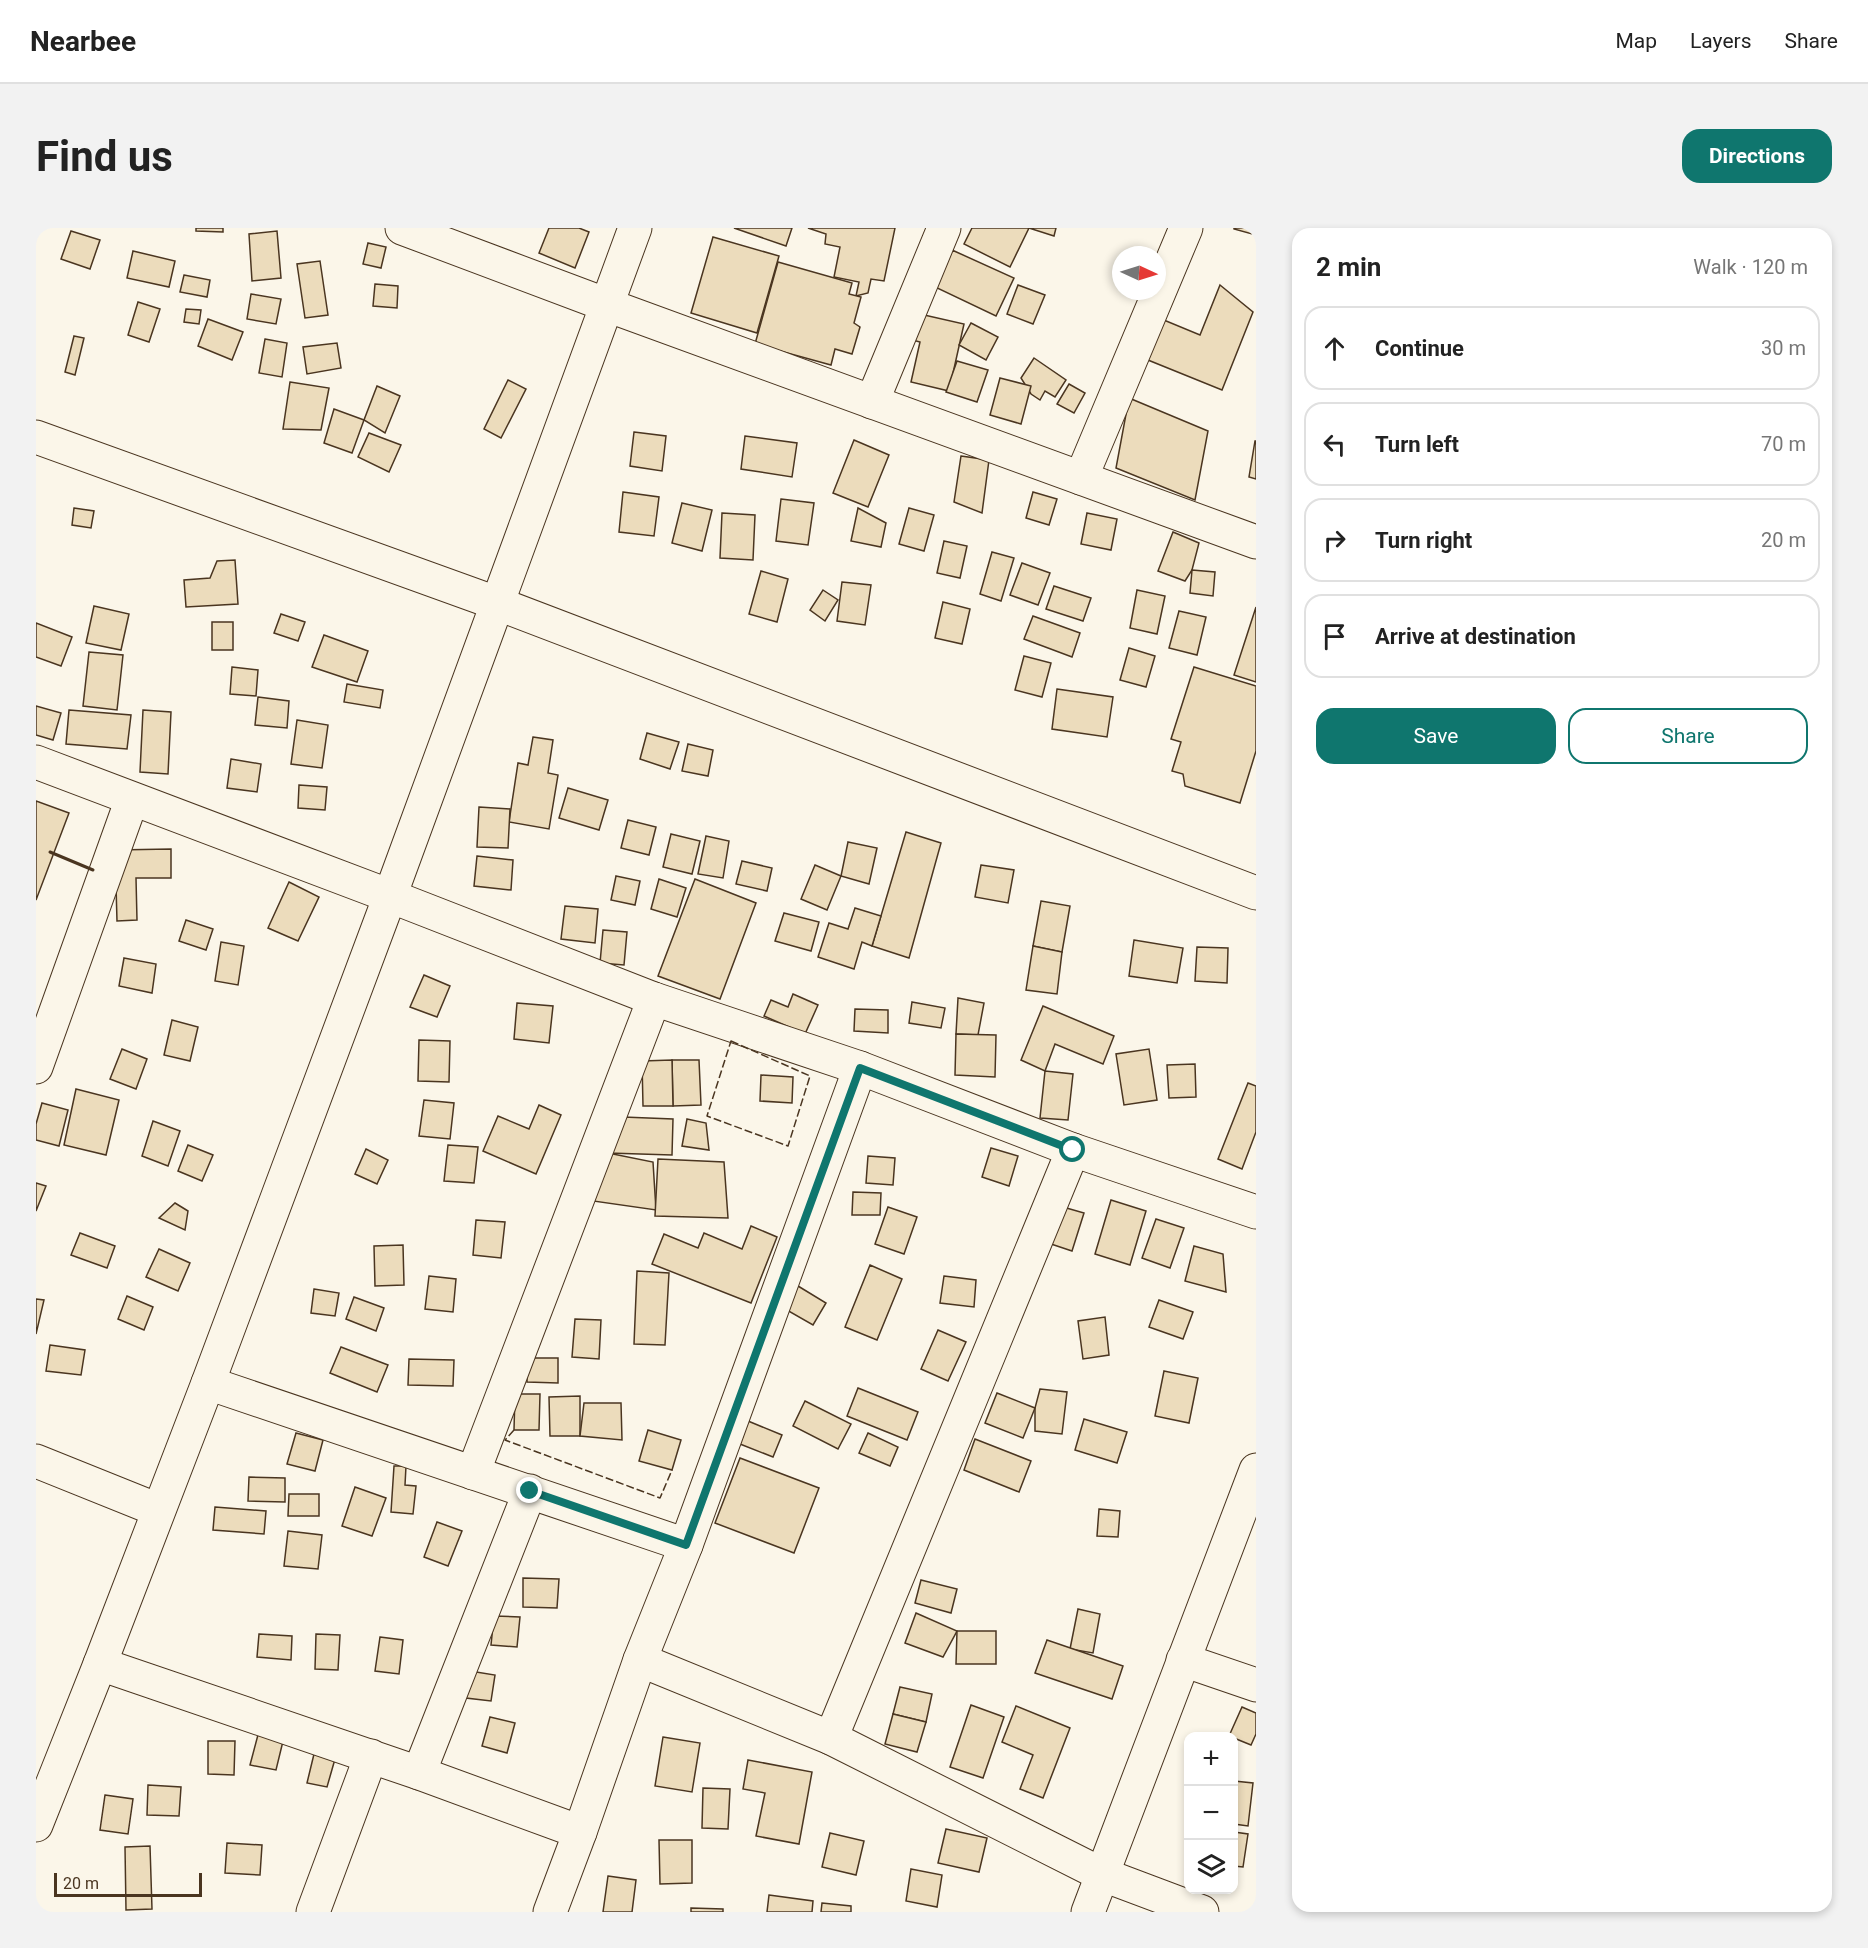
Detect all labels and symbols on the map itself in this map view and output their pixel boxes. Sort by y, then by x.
north arrow [1112,246,1166,300]
route start [1059,1136,1085,1162]
route end [516,1477,542,1503]
scale bar [54,1870,202,1898]

